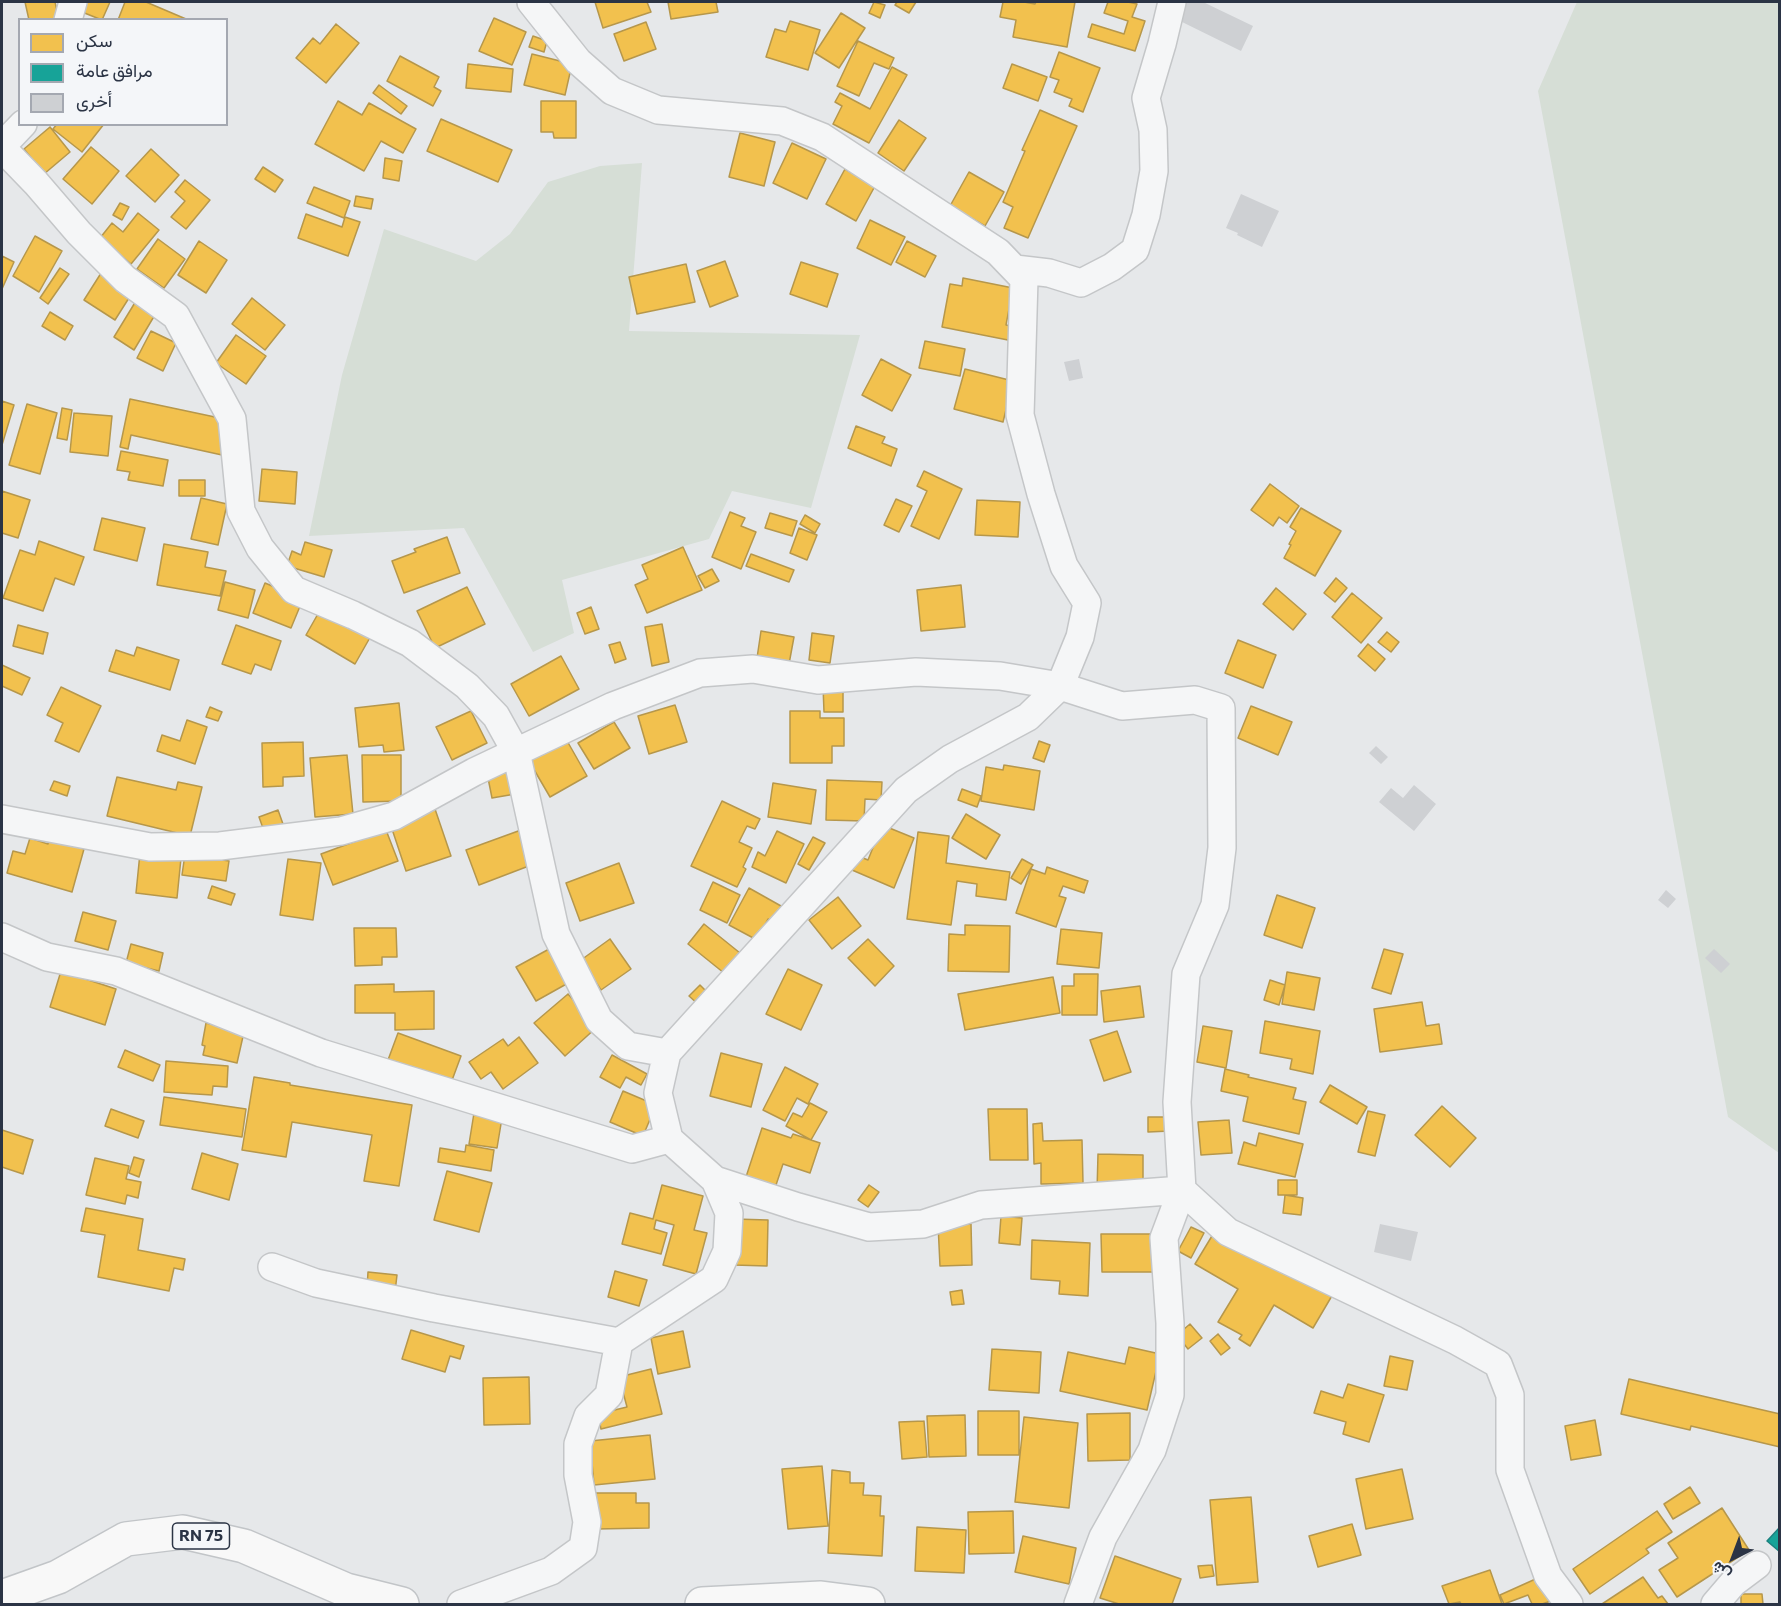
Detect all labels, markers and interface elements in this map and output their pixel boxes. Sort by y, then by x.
legend [18,18,228,126]
text: سكن [76,29,112,51]
text: مرافق عامة [76,59,153,81]
text: أخرى [76,89,112,111]
road number: RN 75 [172,1523,230,1549]
north arrow [1703,1528,1763,1588]
text: ش [1707,1558,1734,1585]

